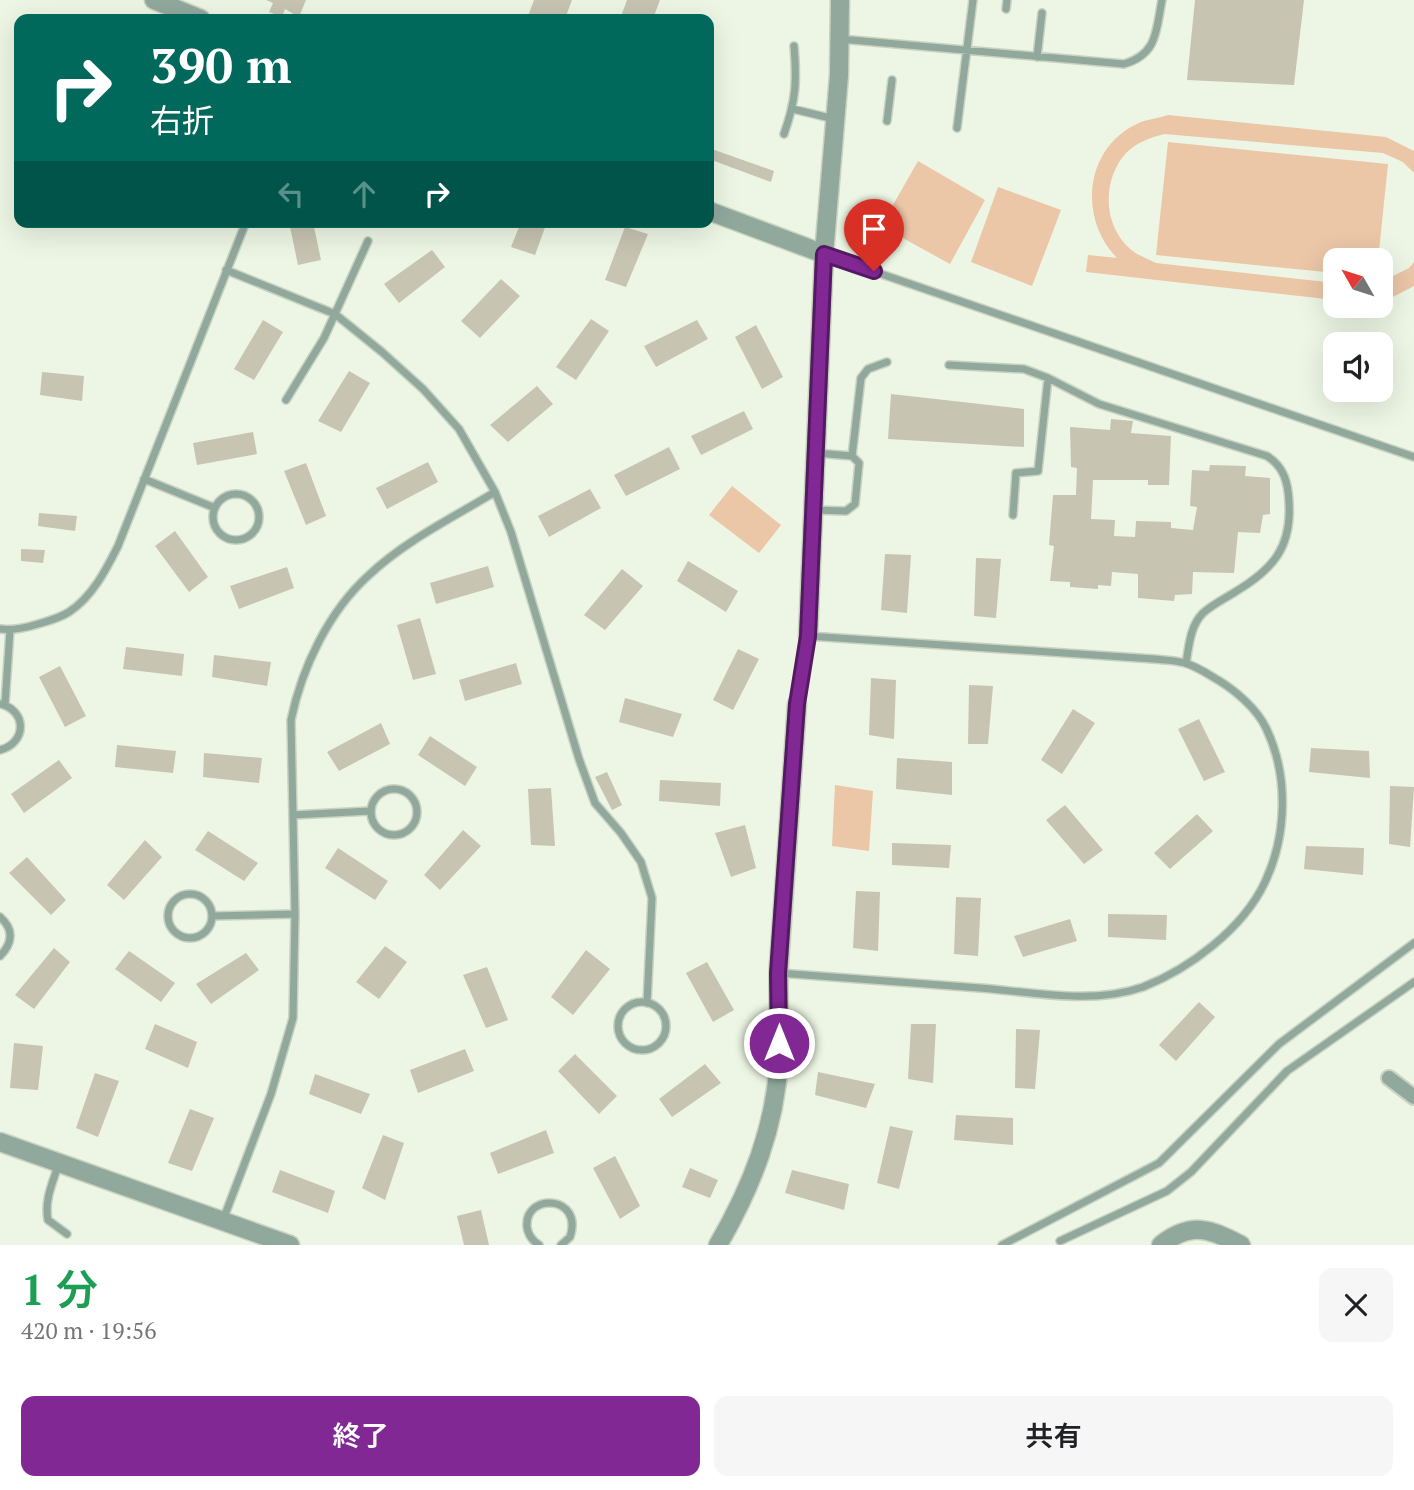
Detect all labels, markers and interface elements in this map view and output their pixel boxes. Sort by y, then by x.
text: 390 m [150,32,292,97]
icon: right [35,42,126,133]
text: 右折 [150,99,214,141]
icon: left [272,175,310,213]
icon: ahead [345,175,383,213]
icon: right [418,175,456,213]
pin [844,199,904,271]
icon: arrive [855,210,893,248]
north arrow [1323,248,1393,318]
map controls [1323,248,1393,402]
button: sound [1323,332,1393,402]
position arrow [742,1006,816,1080]
text: 1 分 [21,1261,98,1317]
button: close [1319,1268,1393,1342]
text: 420 m · 19:56 [21,1315,156,1346]
button: 終了 [21,1396,700,1476]
button: 共有 [714,1396,1393,1476]

